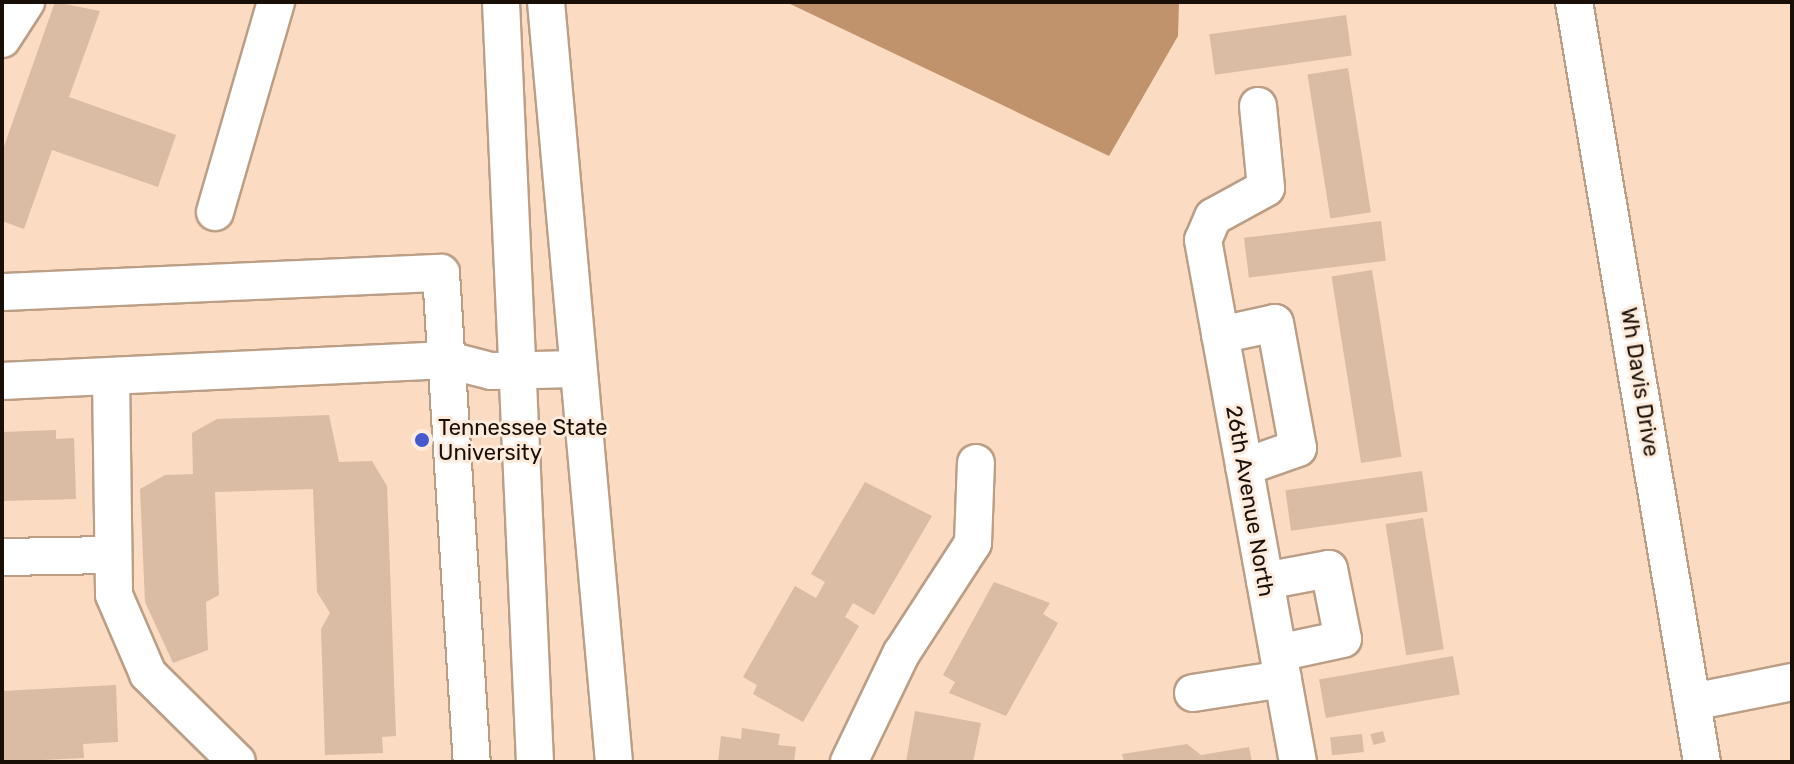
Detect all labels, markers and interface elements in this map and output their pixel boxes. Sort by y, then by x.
street label: Wh Davis Drive [1615,306,1665,458]
street label: 26th Avenue North [1220,403,1280,599]
place label: Tennessee State University [438,414,608,466]
marker: Tennessee State University [413,431,431,449]

